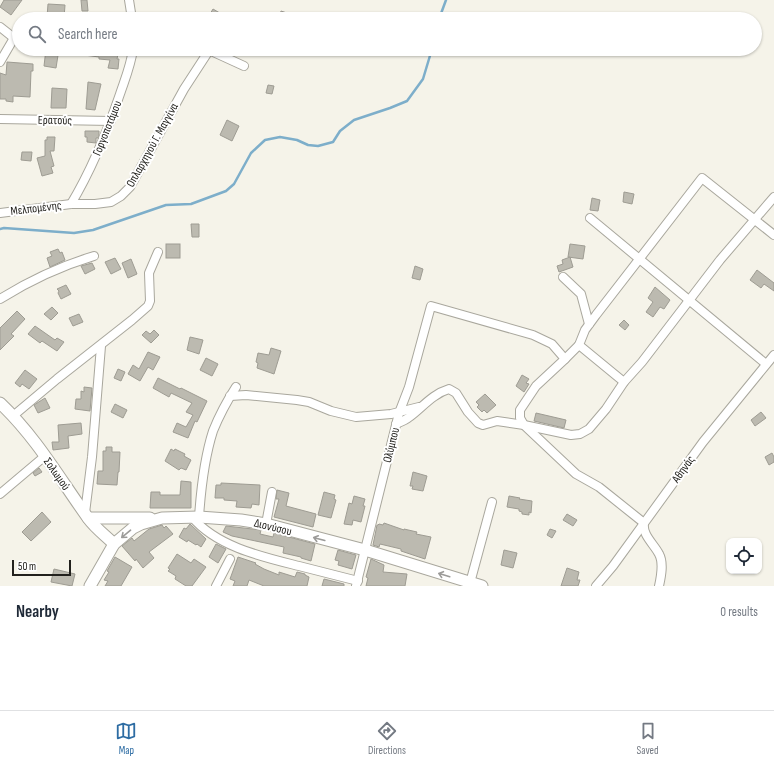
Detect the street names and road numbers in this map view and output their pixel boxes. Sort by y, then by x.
street label: Γοργοποτάμου [90,98,125,158]
street label: Οπλαρχηγού Γ. Μαγγίνα [123,101,182,190]
street label: Ερατούς [38,113,72,128]
street label: Μελπομένης [10,198,63,219]
street label: Ολύμπου [380,426,403,464]
street label: Αθηνάς [668,453,698,487]
street label: Σολωμού [40,455,73,494]
street label: Διονύσου [253,516,293,539]

